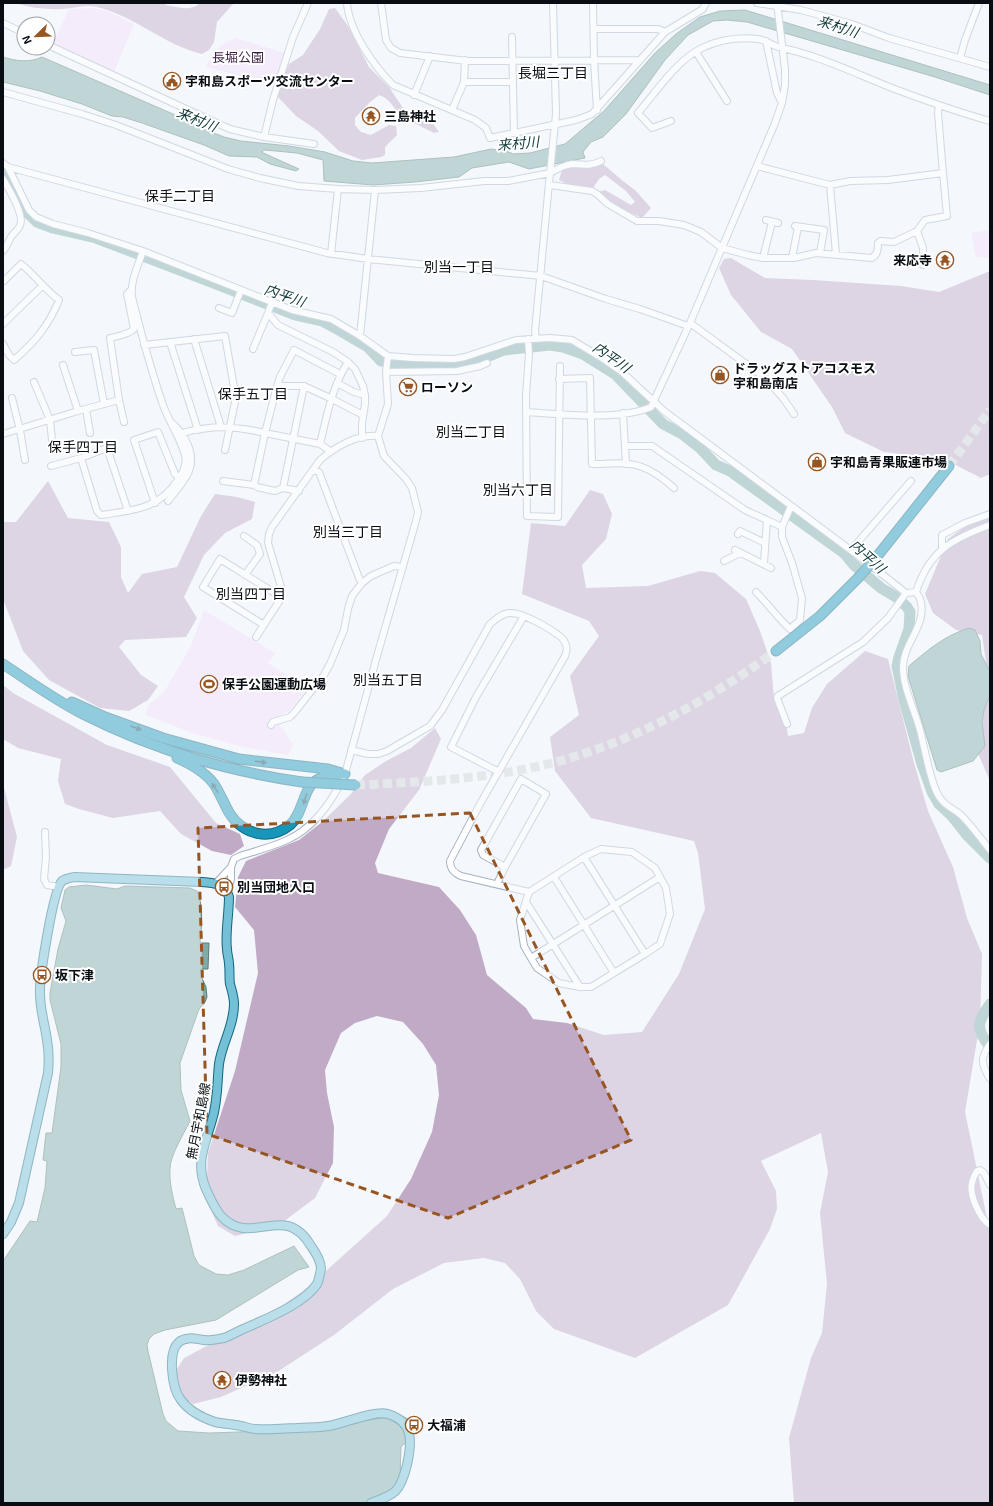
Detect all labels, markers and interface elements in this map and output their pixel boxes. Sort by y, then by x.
water label: 来村川 [815,11,863,41]
north arrow [16,16,56,56]
text: N [19,34,34,46]
park label: 長堀公園 [212,49,264,65]
district label: 長堀三丁目 [518,64,588,81]
public building icon: 宇和島スポーツ交流センター [162,71,182,91]
place label: 宇和島スポーツ交流センター [185,73,354,89]
water label: 来村川 [174,103,222,135]
temple icon: 三島神社 [361,106,381,126]
place label: 三島神社 [384,108,436,124]
water label: 来村川 [496,133,542,153]
district label: 保手二丁目 [145,187,215,204]
temple icon: 来応寺 [935,250,955,270]
place label: 来応寺 [893,252,932,268]
district label: 別当一丁目 [424,258,494,275]
water label: 内平川 [262,280,310,311]
water label: 内平川 [590,338,636,377]
place label: ドラッグストアコスモス 宇和島南店 [733,360,876,391]
shop icon: ドラッグストアコスモス 宇和島南店 [710,365,730,385]
supermarket icon: ローソン [398,377,418,397]
place label: ローソン [421,379,473,395]
district label: 保手五丁目 [218,385,288,402]
district label: 別当二丁目 [436,423,506,440]
district label: 保手四丁目 [48,438,118,455]
shop icon: 宇和島青果販連市場 [807,452,827,472]
place label: 宇和島青果販連市場 [830,454,947,470]
district label: 別当六丁目 [483,481,553,498]
district label: 別当三丁目 [313,523,383,540]
water label: 内平川 [847,536,891,578]
district label: 別当四丁目 [216,585,286,602]
district label: 別当五丁目 [353,671,423,688]
sports icon: 保手公園運動広場 [199,674,219,694]
place label: 保手公園運動広場 [222,676,326,692]
one-way arrow [130,726,142,732]
one-way arrow [255,759,267,765]
one-way arrow [212,782,219,794]
one-way arrow [301,793,307,805]
bus stop icon: 別当団地入口 [214,877,234,897]
place label: 別当団地入口 [237,879,315,895]
bus stop icon: 坂下津 [32,965,52,985]
place label: 坂下津 [55,967,94,983]
street label: 無月宇和島線 [183,1081,213,1161]
temple icon: 伊勢神社 [212,1370,232,1390]
place label: 伊勢神社 [235,1372,287,1388]
bus stop icon: 大福浦 [404,1415,424,1435]
place label: 大福浦 [427,1417,466,1433]

